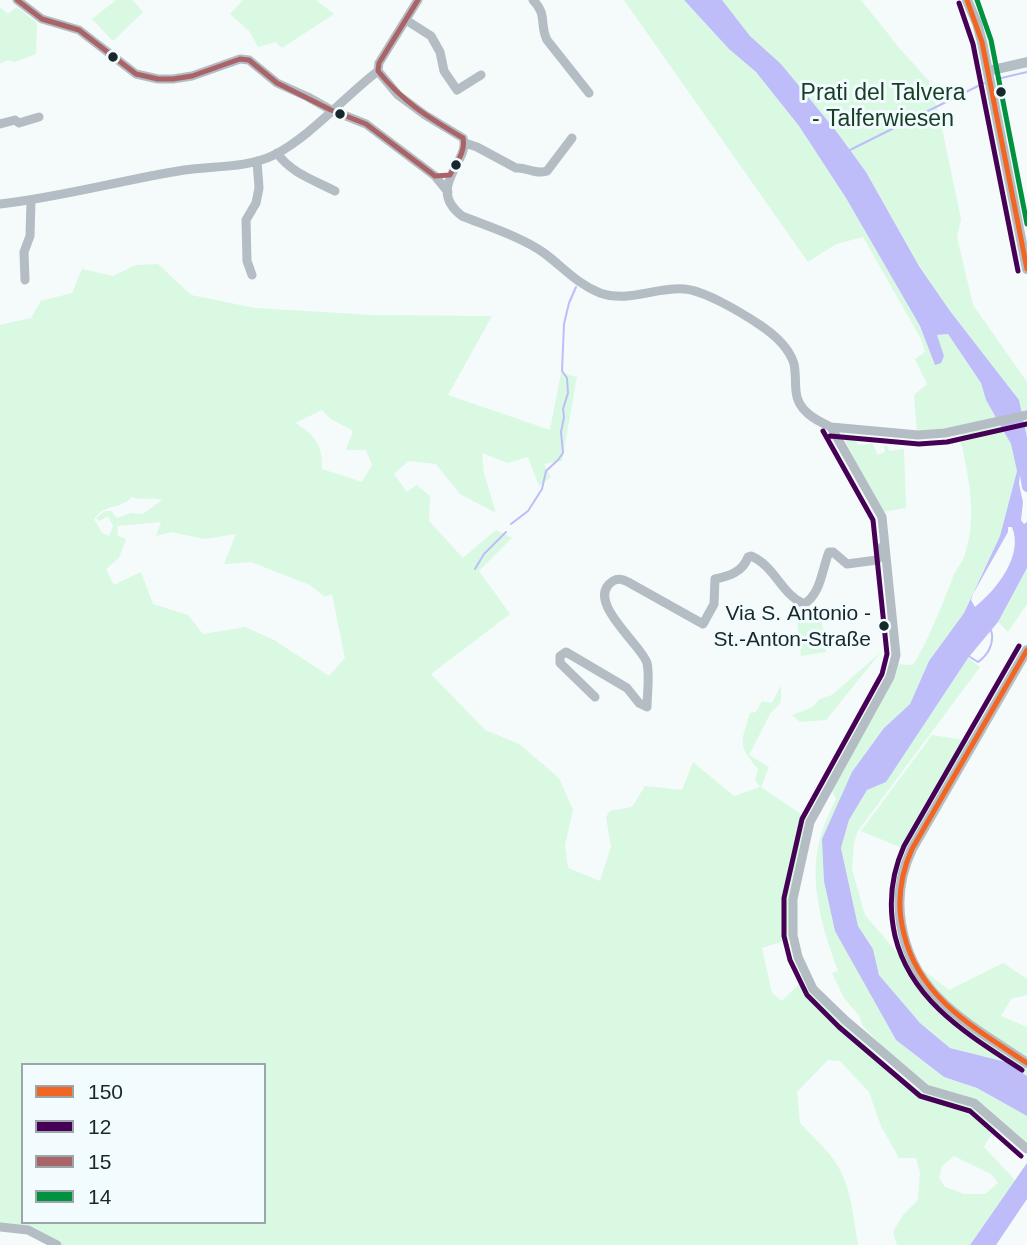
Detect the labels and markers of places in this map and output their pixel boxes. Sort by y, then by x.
unlabelled marker [106,50,120,64]
unlabelled marker [994,85,1008,99]
unlabelled marker [333,107,347,121]
unlabelled marker [449,158,463,172]
place label: Via S. Antonio - St.-Anton-Straße [713,601,871,651]
marker: Via S. Antonio - St.-Anton-Straße [877,619,891,633]

